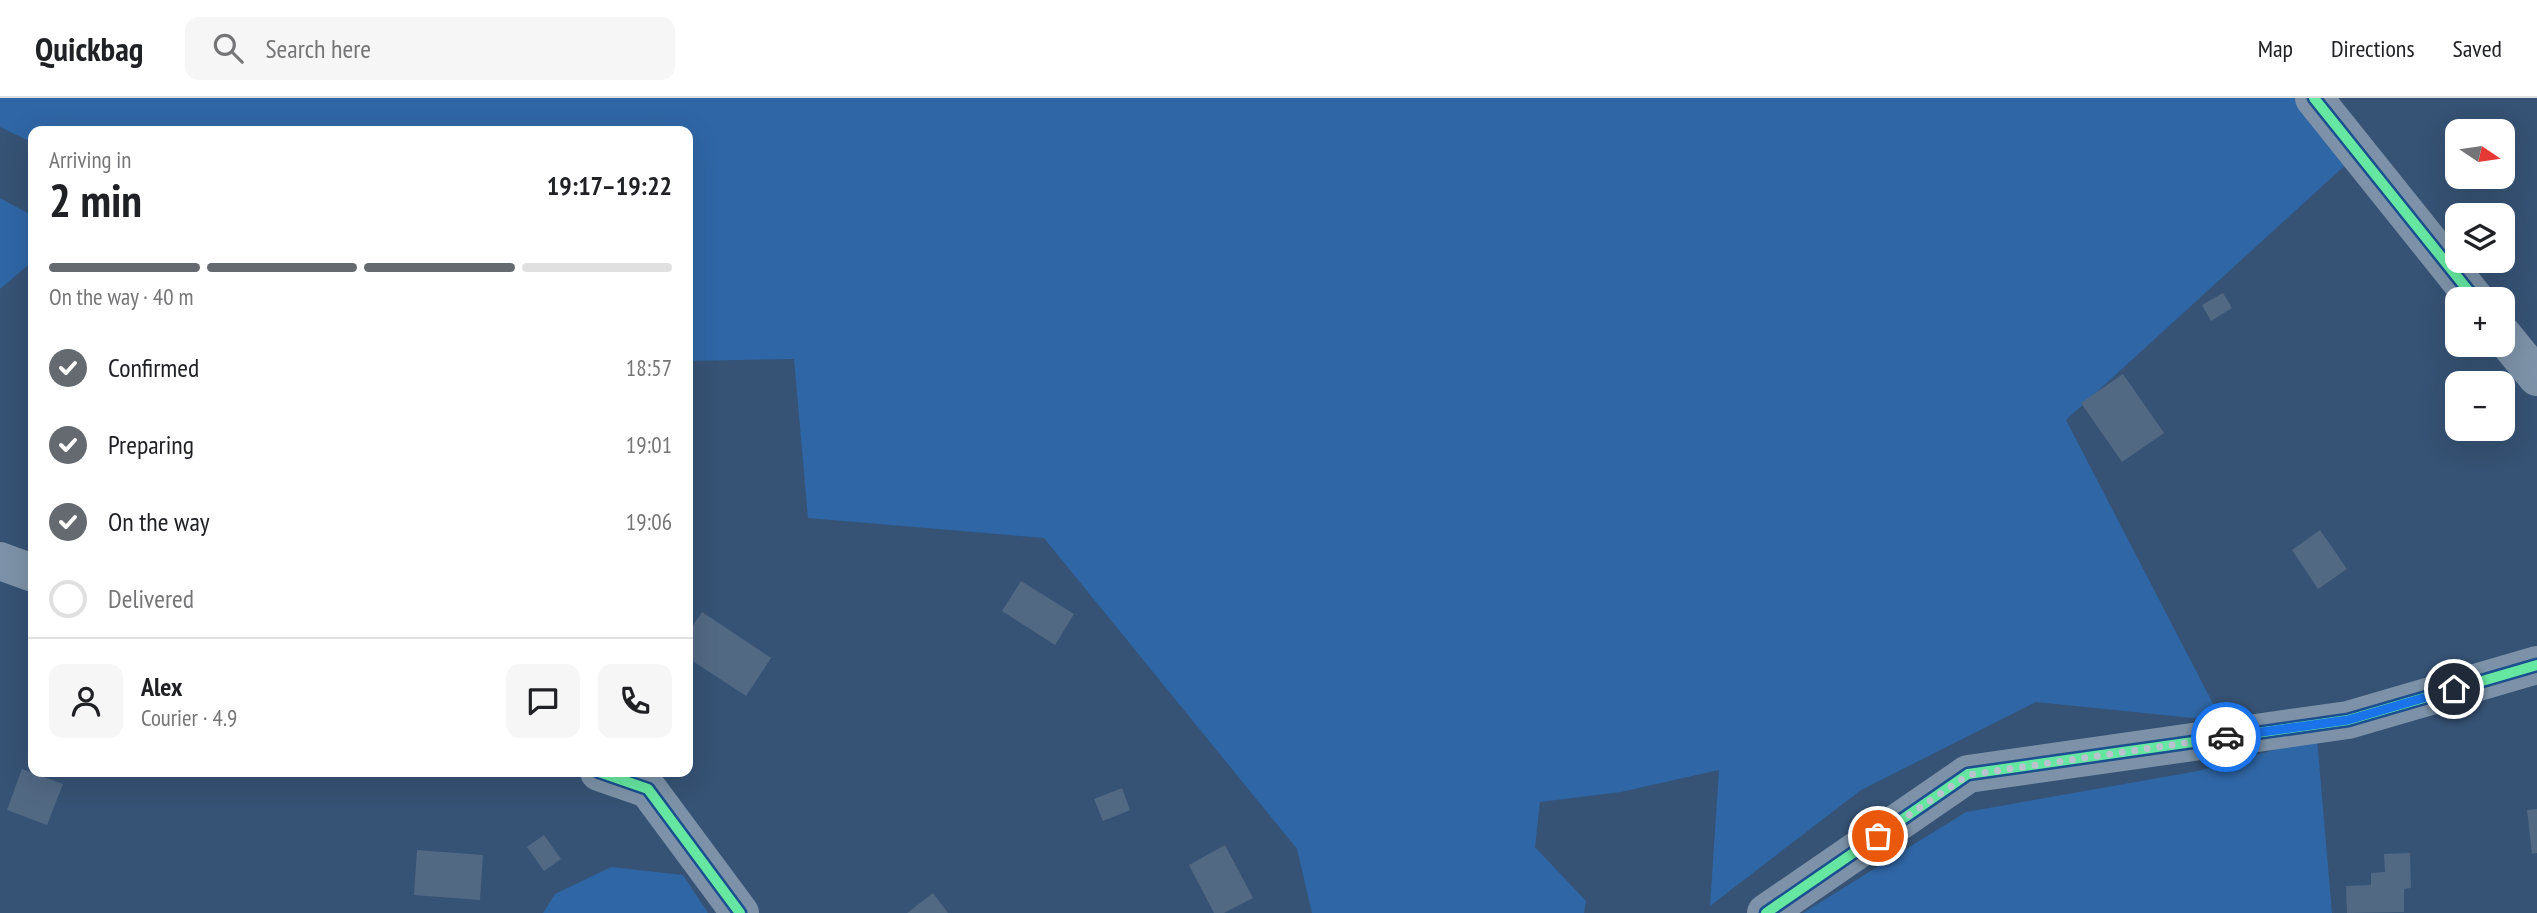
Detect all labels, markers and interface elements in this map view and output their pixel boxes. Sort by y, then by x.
search box [185,17,675,80]
text: Quickbag [35,27,143,70]
icon: search [209,29,247,67]
text: Search here [265,32,371,65]
text: Map [2258,33,2293,64]
text: Directions [2331,33,2415,64]
text: Saved [2453,33,2502,64]
north arrow [2445,119,2515,189]
map controls [2445,119,2515,441]
text: Arriving in [49,145,131,174]
text: 19:17–19:22 [547,169,672,202]
text: 2 min [49,170,142,230]
button: layers [2445,203,2515,273]
text: On the way · 40 m [49,282,193,311]
button: + [2445,287,2515,357]
icon: check [49,349,87,387]
text: Confirmed [108,351,199,384]
text: 18:57 [626,353,672,382]
button: − [2445,371,2515,441]
icon: check [49,426,87,464]
text: Preparing [108,428,194,461]
text: 19:01 [626,430,672,459]
icon: check [49,503,87,541]
text: On the way [108,505,210,538]
text: 19:06 [626,507,672,536]
text: Delivered [108,582,194,615]
pin [2424,659,2484,719]
button: person [49,664,123,738]
button: chat [506,664,580,738]
button: phone [598,664,672,738]
text: Alex [141,670,182,703]
icon: home [2435,670,2473,708]
courier [2191,702,2261,772]
text: Courier · 4.9 [141,703,237,732]
icon: car [2207,718,2245,756]
pin [1848,806,1908,866]
icon: bag [1859,817,1897,855]

